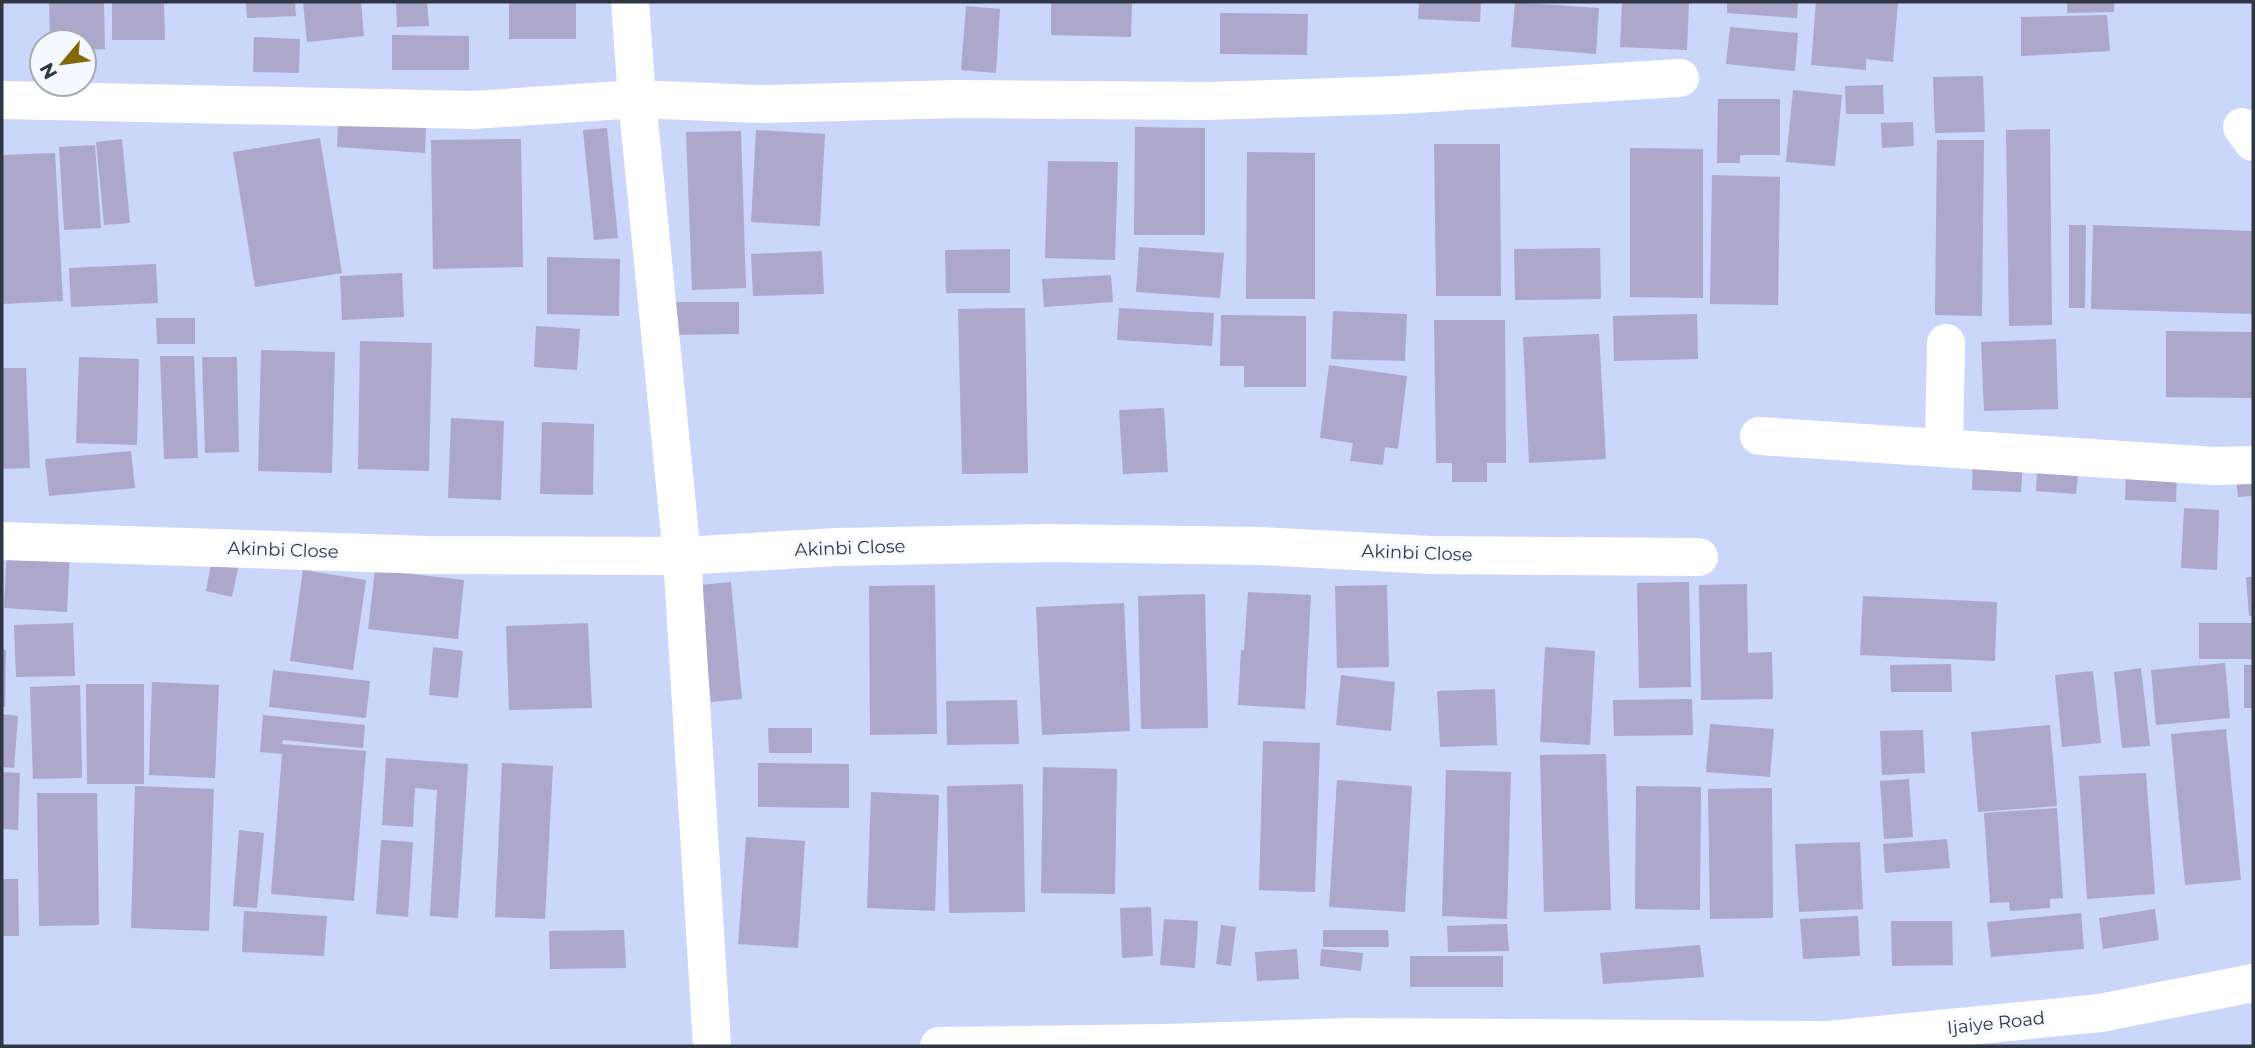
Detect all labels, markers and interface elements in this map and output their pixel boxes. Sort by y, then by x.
north arrow [28,28,98,98]
text: N [35,59,62,83]
street label: Akinbi Close [794,535,906,561]
street label: Akinbi Close [227,537,339,563]
street label: Akinbi Close [1361,540,1473,566]
street label: Ijaiye Road [1946,1007,2046,1039]

